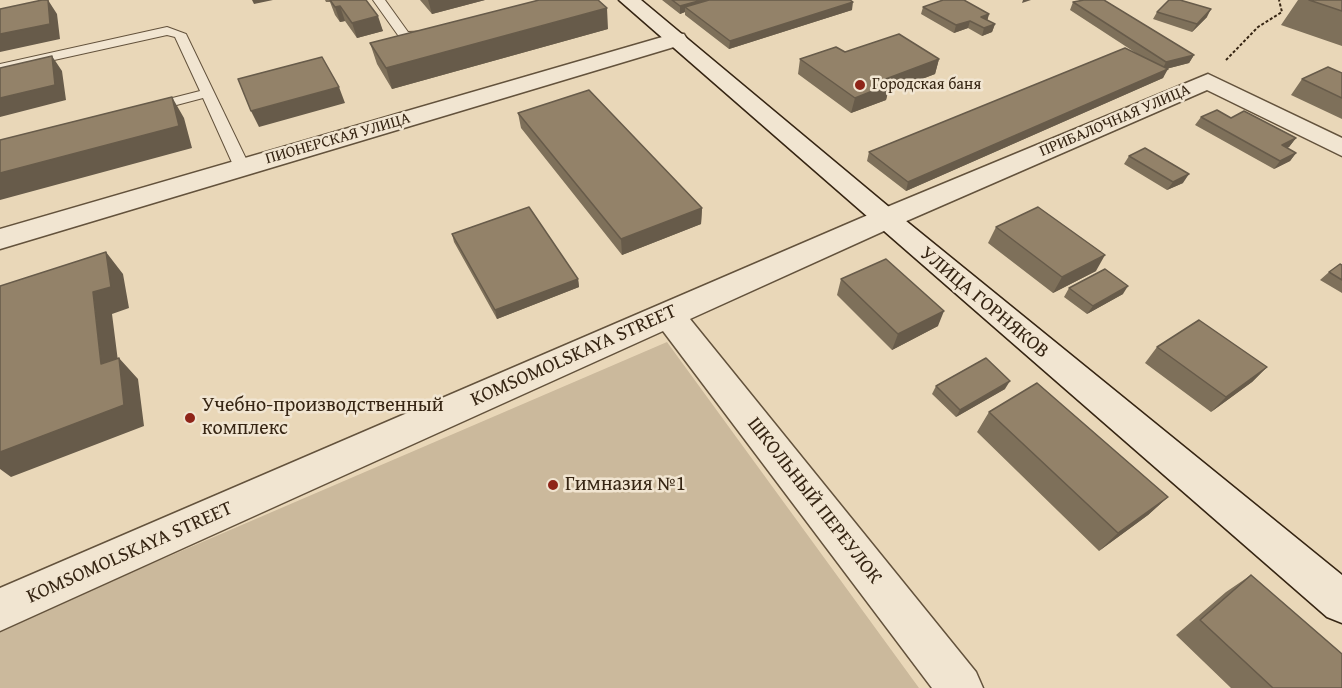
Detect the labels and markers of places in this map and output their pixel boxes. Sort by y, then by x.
place label: Городская баня [872,75,981,95]
marker: Городская баня [853,78,867,92]
place label: Учебно-производственный комплекс [202,394,444,441]
marker: Учебно-производственный комплекс [183,411,197,425]
place label: Гимназия №1 [565,473,686,497]
marker: Гимназия №1 [546,478,560,492]

